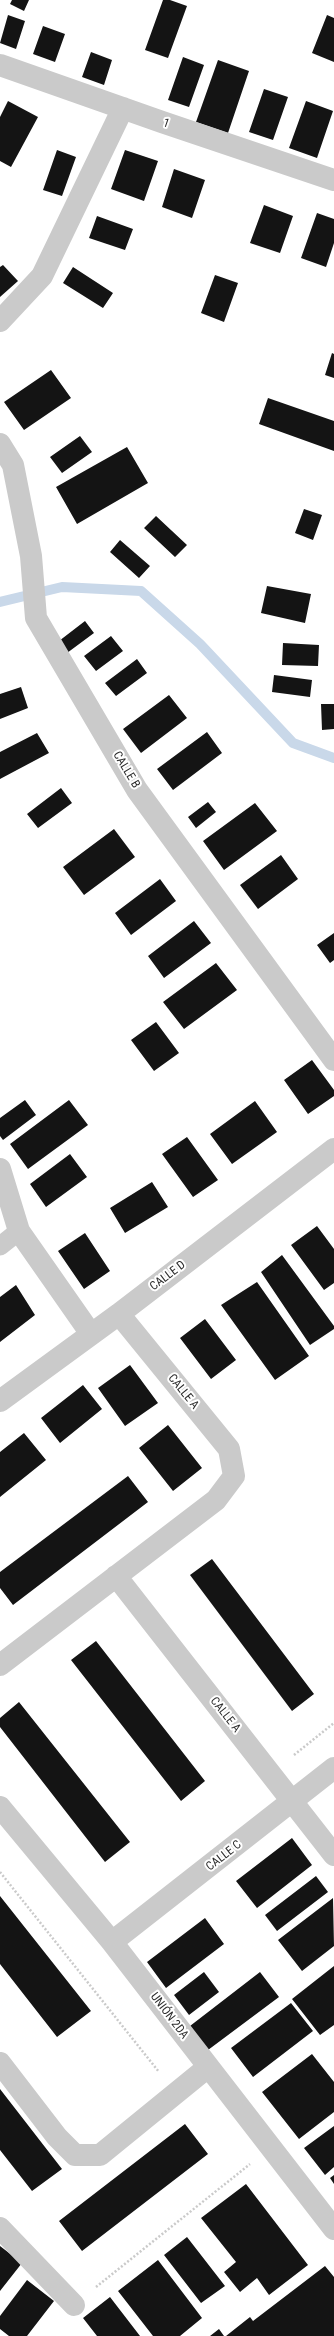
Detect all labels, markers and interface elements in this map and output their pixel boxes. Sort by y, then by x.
street label: 1 [161,116,171,132]
street label: CALLE B [109,749,143,791]
street label: CALLE D [147,1258,189,1294]
street label: CALLE A [165,1372,201,1412]
street label: CALLE A [207,1695,243,1735]
street label: CALLE C [204,1838,244,1874]
street label: UNIÓN 2DA [147,1990,191,2042]

